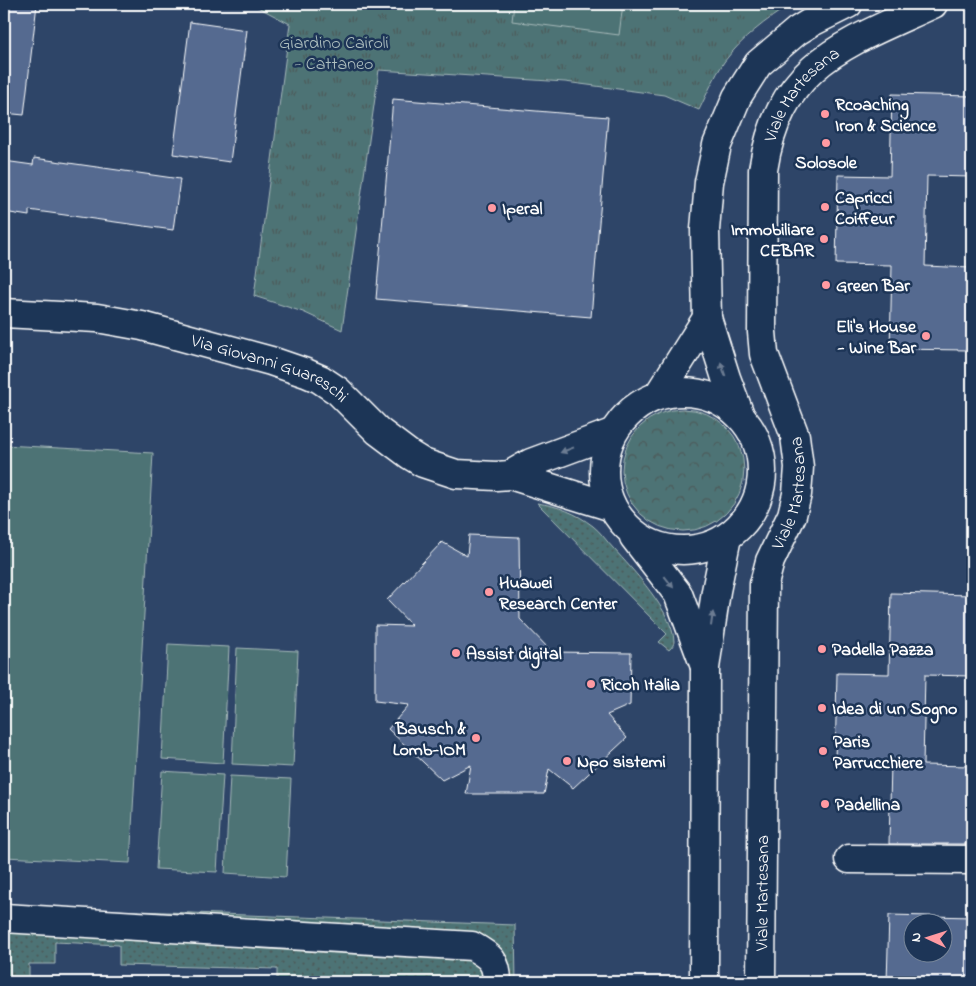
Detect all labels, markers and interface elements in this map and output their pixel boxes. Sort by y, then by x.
park label: Giardino Cairoli - Cattaneo [279,31,389,78]
street label: Viale Martesana [758,42,845,146]
place label: Rcoaching Iron & Science [835,93,937,140]
marker: Rcoaching Iron & Science [819,108,831,120]
marker: Solosole [820,137,832,149]
place label: Solosole [795,151,858,177]
place label: Capricci Coiffeur [835,186,895,233]
place label: Iperal [502,197,542,223]
marker: Capricci Coiffeur [819,201,831,213]
marker: Iperal [486,202,498,214]
place label: Immobiliare CEBAR [731,218,815,265]
marker: Immobiliare CEBAR [818,233,830,245]
place label: Green Bar [836,274,910,300]
marker: Green Bar [820,279,832,291]
place label: Eli's House - Wine Bar [836,315,917,362]
street label: Via Giovanni Guareschi [187,329,354,409]
marker: Eli's House - Wine Bar [920,330,932,342]
one-way arrow [718,361,726,376]
street label: Viale Martesana [766,435,814,555]
one-way arrow [559,447,574,454]
place label: Huawei Research Center [499,571,618,618]
one-way arrow [664,575,674,589]
marker: Huawei Research Center [483,586,495,598]
one-way arrow [708,611,716,627]
place label: Padella Pazza [832,638,934,664]
place label: Assist digital [466,642,562,669]
marker: Padella Pazza [816,643,828,655]
marker: Assist digital [450,647,462,659]
place label: Ricoh Italia [601,673,680,699]
marker: Ricoh Italia [585,678,597,690]
place label: Idea di un Sogno [832,697,957,724]
marker: Idea di un Sogno [816,702,828,714]
place label: Bausch & Lomb-IOM [393,717,467,764]
place label: Paris Parrucchiere [833,730,924,777]
marker: Bausch & Lomb-IOM [470,732,482,744]
marker: Paris Parrucchiere [817,745,829,757]
place label: Npo sistemi [577,750,666,776]
marker: Npo sistemi [561,755,573,767]
place label: Padellina [835,793,900,819]
marker: Padellina [819,798,831,810]
street label: Viale Martesana [750,835,777,952]
north arrow [904,914,954,964]
text: N [906,932,927,943]

